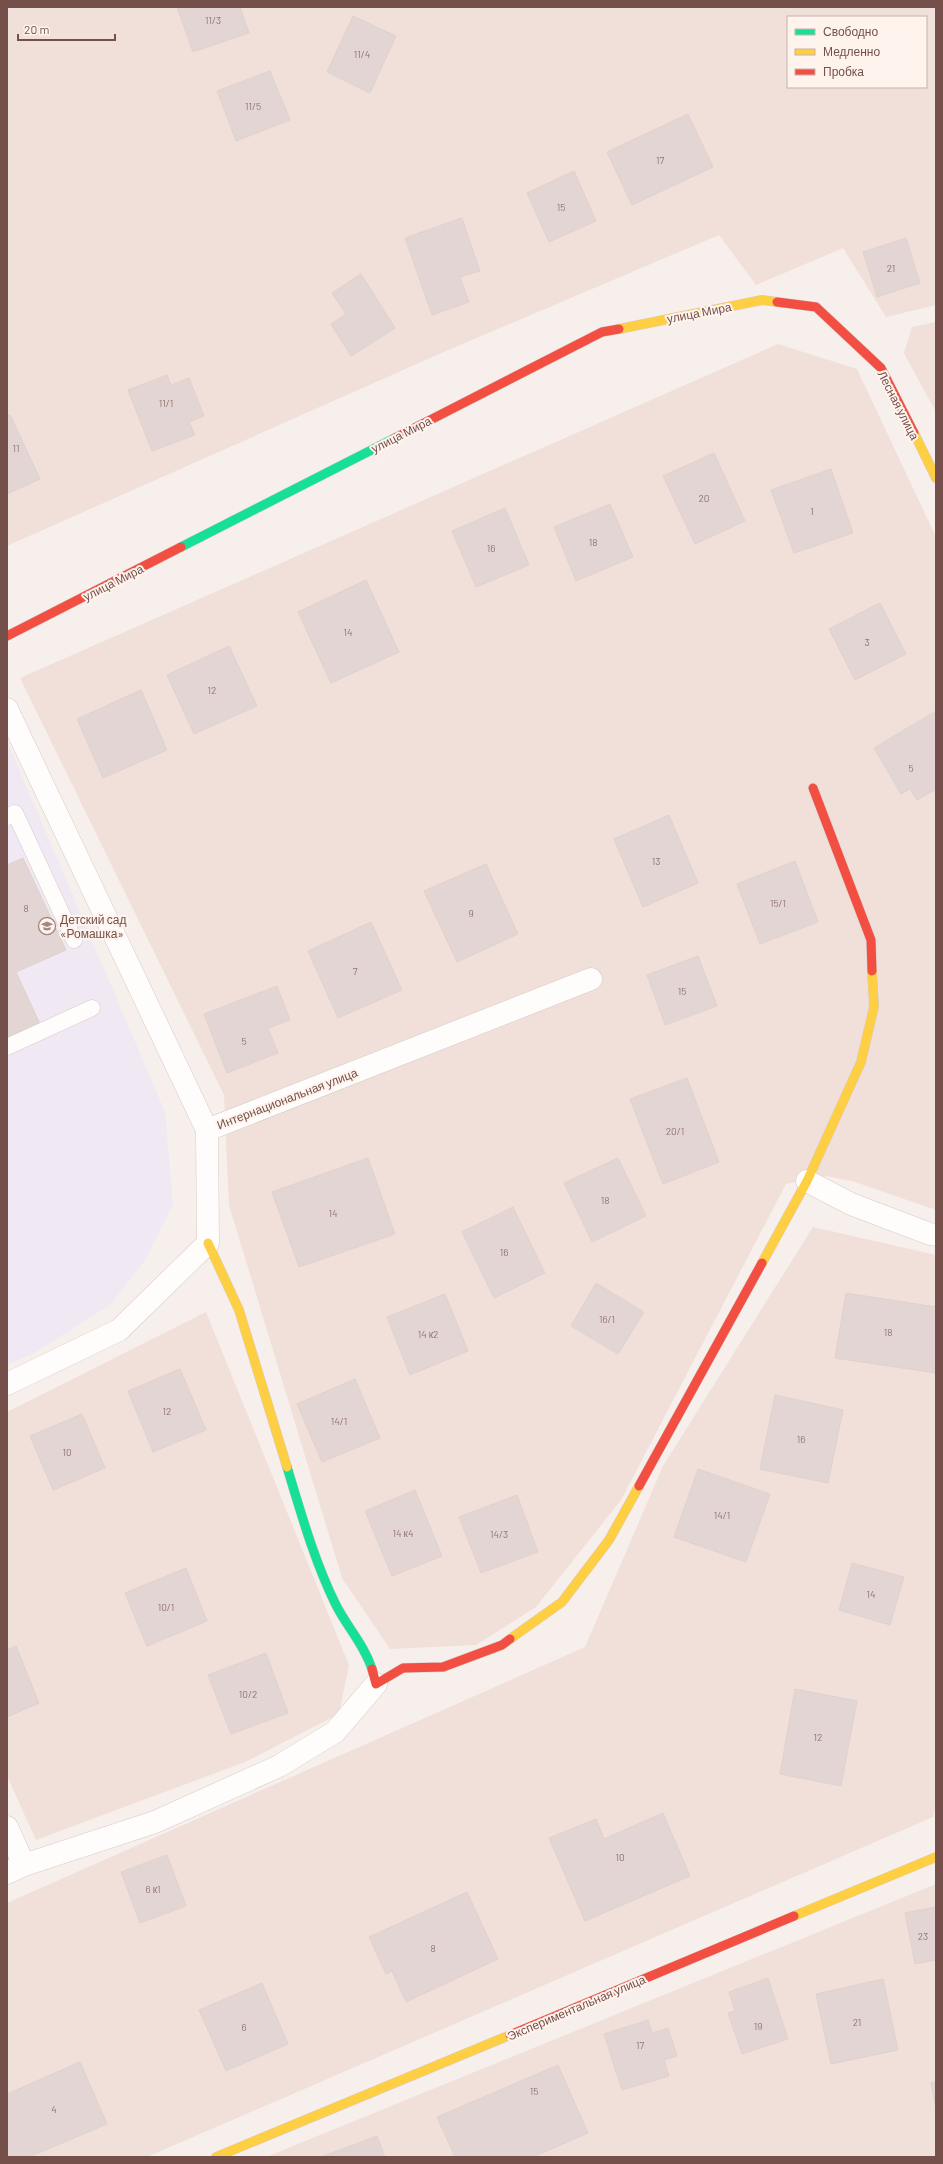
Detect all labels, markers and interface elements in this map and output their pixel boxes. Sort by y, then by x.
house number: 11/3 [205,14,221,26]
scale bar [18,16,115,42]
legend [787,16,927,88]
text: 20 m [24,22,50,36]
text: Свободно [823,24,878,39]
text: Медленно [823,44,880,59]
house number: 11/4 [354,48,370,60]
text: Пробка [823,64,864,79]
house number: 11/5 [245,100,261,112]
house number: 17 [656,154,664,166]
house number: 15 [557,201,565,213]
house number: 21 [887,262,895,274]
street label: улица Мира [666,299,733,326]
street label: Лесная улица [875,368,923,443]
house number: 11/1 [159,397,173,409]
street label: улица Мира [369,413,434,456]
house number: 11 [12,442,20,454]
house number: 20 [698,492,710,504]
house number: 1 [810,505,814,517]
house number: 18 [589,536,597,548]
house number: 16 [487,542,495,554]
street label: улица Мира [81,561,146,604]
house number: 14 [343,626,353,638]
house number: 3 [864,636,870,648]
house number: 12 [208,684,216,696]
house number: 5 [908,762,914,774]
house number: 13 [652,855,660,867]
house number: 15/1 [770,897,786,909]
house number: 8 [23,902,29,914]
house number: 9 [468,907,474,919]
place label: Детский сад «Ромашка» [60,912,127,940]
school or university icon: Детский сад «Ромашка» [37,916,57,936]
house number: 7 [353,965,358,977]
house number: 15 [678,985,686,997]
house number: 5 [241,1035,247,1047]
street label: Интернациональная улица [215,1065,360,1132]
house number: 20/1 [666,1125,684,1137]
house number: 18 [601,1194,609,1206]
house number: 14 [328,1207,338,1219]
house number: 16 [500,1246,508,1258]
house number: 16/1 [599,1313,615,1325]
house number: 18 [884,1326,892,1338]
house number: 14 к2 [418,1328,438,1340]
house number: 12 [163,1405,171,1417]
house number: 14/1 [331,1415,347,1427]
house number: 16 [797,1433,805,1445]
house number: 10 [62,1446,72,1458]
house number: 14/1 [714,1509,730,1521]
house number: 14 к4 [393,1527,413,1539]
house number: 14/3 [490,1528,508,1540]
house number: 14 [866,1588,876,1600]
house number: 10/1 [158,1601,174,1613]
house number: 10/2 [239,1688,257,1700]
house number: 12 [814,1731,822,1743]
house number: 10 [615,1851,625,1863]
house number: 6 к1 [145,1883,161,1895]
house number: 23 [918,1930,928,1942]
house number: 8 [430,1942,436,1954]
street label: Экспериментальная улица [505,1971,648,2043]
house number: 21 [853,2016,861,2028]
house number: 19 [754,2020,762,2032]
house number: 6 [241,2021,247,2033]
house number: 17 [636,2039,644,2051]
house number: 15 [530,2085,538,2097]
house number: 4 [51,2103,57,2115]

